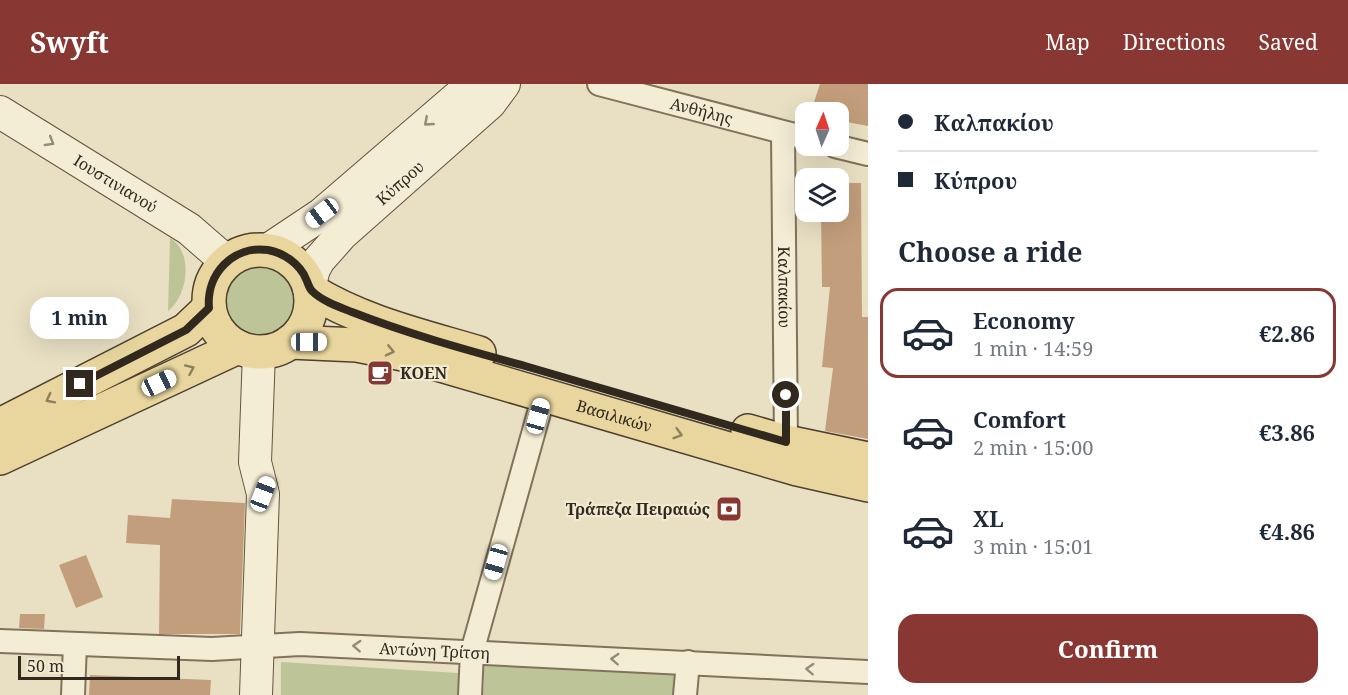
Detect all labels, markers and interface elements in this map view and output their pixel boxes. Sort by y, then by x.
text: Swyft [30,23,109,61]
text: Map [1045,28,1090,56]
text: Directions [1123,28,1225,56]
text: Saved [1258,28,1318,56]
street label: Ανθήλης [668,92,735,130]
north arrow [795,102,849,156]
map controls [795,102,849,222]
text: Καλπακίου [934,107,1054,137]
one-way arrow [424,115,435,126]
one-way arrow [44,135,54,147]
street label: Ιουστινιανού [70,149,162,218]
street label: Κύπρου [371,156,429,210]
text: Κύπρου [934,165,1017,195]
button: layers [795,168,849,222]
car [302,195,342,231]
text: Choose a ride [898,233,1083,270]
street label: Καλπακίου [773,246,796,328]
callout: 1 min [31,297,130,339]
text: 1 min [51,304,108,331]
text: Economy [973,305,1075,335]
icon: car [901,306,955,360]
text: €2.86 [1259,318,1315,348]
car [291,333,327,351]
text: 1 min · 14:59 [973,335,1093,362]
one-way arrow [385,344,395,357]
cafe icon: KOEN [365,358,395,388]
place label: KOEN [400,362,447,384]
one-way arrow [184,364,195,376]
car [139,367,179,399]
route end [66,370,93,397]
route start [772,381,799,408]
one-way arrow [46,392,57,404]
street label: Βασιλικών [574,394,655,437]
car [524,396,552,436]
text: Comfort [973,404,1066,434]
icon: car [901,405,955,459]
text: €3.86 [1259,417,1315,447]
one-way arrow [672,427,683,439]
text: 2 min · 15:00 [973,434,1093,461]
car [248,474,278,514]
bank icon: Τράπεζα Πειραιώς [714,494,744,524]
place label: Τράπεζα Πειραιώς [566,498,710,520]
text: XL [973,503,1004,533]
icon: car [901,504,955,558]
text: €4.86 [1259,516,1315,546]
text: 3 min · 15:01 [973,533,1093,560]
car [482,542,510,582]
button: Confirm [898,614,1318,683]
street label: Αντώνη Τρίτση [379,637,490,664]
one-way arrow [353,640,362,653]
one-way arrow [610,652,619,665]
scale bar [18,653,180,680]
text: 50 m [27,655,64,677]
one-way arrow [805,663,814,676]

